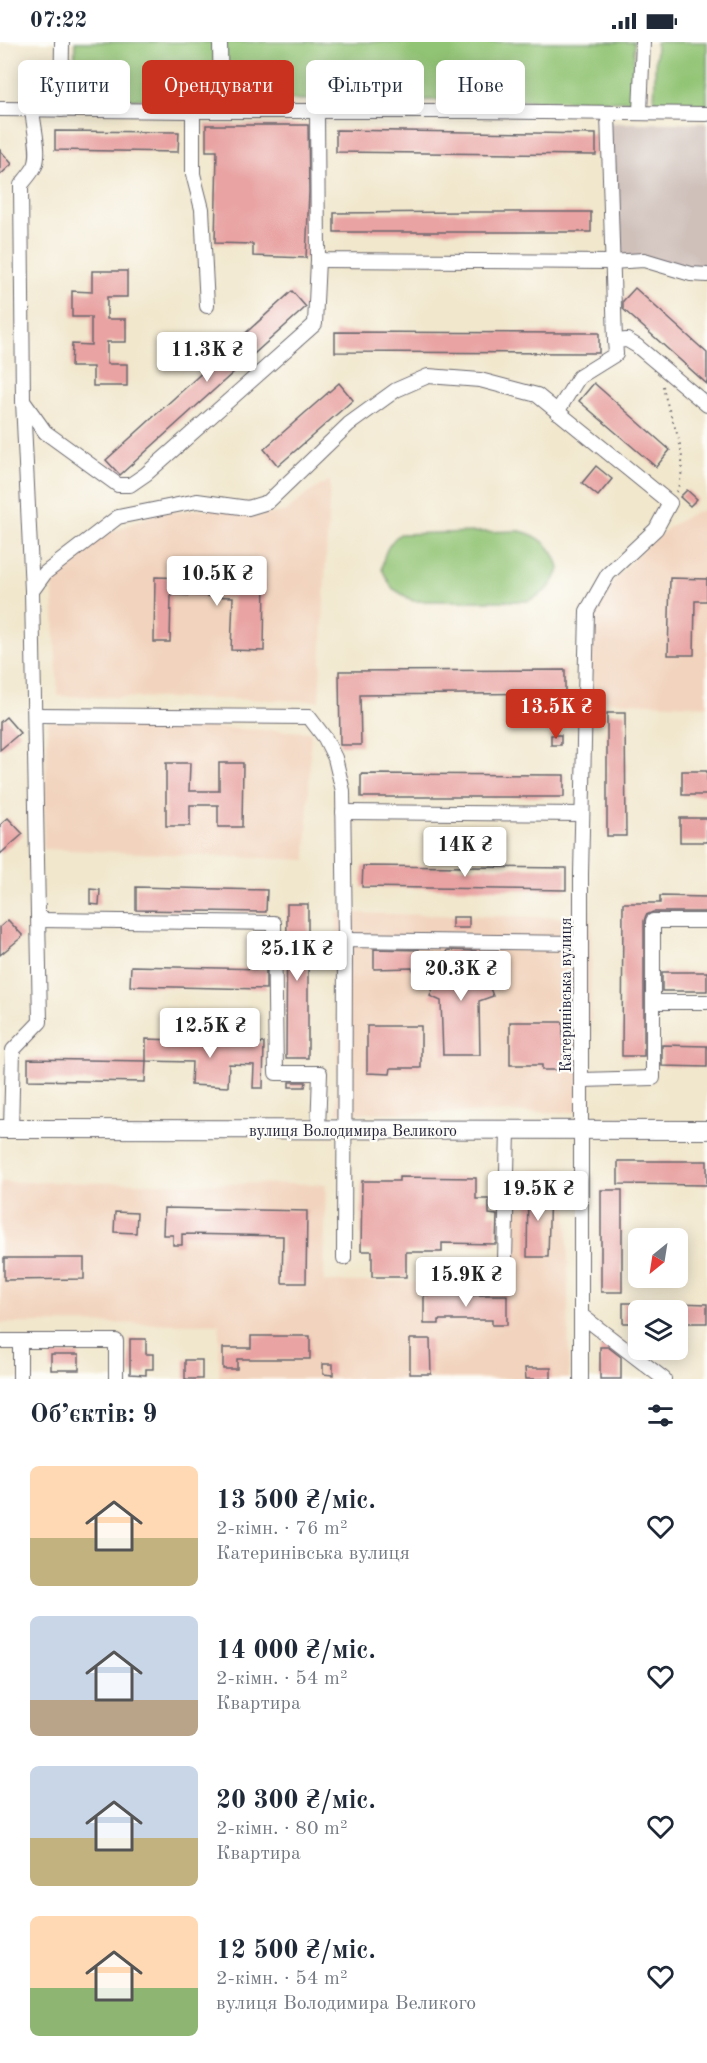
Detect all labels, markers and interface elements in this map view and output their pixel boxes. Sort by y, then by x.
text: 07:22 [30,10,87,32]
chip: Купити [18,60,130,114]
chip: Орендувати [142,60,294,114]
chip: Фільтри [306,60,424,114]
chip: Нове [436,60,525,114]
pin: 11.3K ₴ [152,332,262,383]
text: 11.3K ₴ [171,341,243,361]
pin: 10.5K ₴ [162,556,272,607]
text: 10.5K ₴ [181,565,253,585]
pin: 13.5K ₴ [501,689,611,740]
text: 13.5K ₴ [520,698,592,718]
pin: 14K ₴ [423,827,507,878]
text: 14K ₴ [437,836,493,856]
street label: Катеринівська вулиця [559,917,575,1073]
pin: 25.1K ₴ [242,931,352,982]
text: 25.1K ₴ [261,940,333,960]
pin: 20.3K ₴ [406,951,516,1002]
text: 20.3K ₴ [425,960,497,980]
pin: 12.5K ₴ [155,1008,265,1059]
text: 12.5K ₴ [174,1017,246,1037]
street label: вулиця Володимира Великого [249,1124,457,1140]
pin: 19.5K ₴ [483,1171,593,1222]
text: 19.5K ₴ [502,1180,574,1200]
north arrow [628,1228,688,1288]
map controls [628,1228,688,1360]
pin: 15.9K ₴ [411,1257,521,1308]
text: 15.9K ₴ [430,1266,502,1286]
button: layers [628,1300,688,1360]
icon: filters [644,1399,677,1432]
text: Об’єктів: 9 [30,1402,157,1428]
text: 13 500 ₴/міс. [216,1488,376,1514]
icon: home [78,1490,150,1562]
icon: heart [644,1510,677,1543]
text: 2-кімн. · 76 m² [216,1519,348,1539]
text: Катеринівська вулиця [216,1544,410,1564]
text: 14 000 ₴/міс. [216,1638,376,1664]
icon: home [78,1640,150,1712]
icon: heart [644,1660,677,1693]
text: 2-кімн. · 54 m² [216,1669,348,1689]
text: Квартира [216,1694,301,1714]
text: 20 300 ₴/міс. [216,1788,376,1814]
icon: home [78,1790,150,1862]
icon: heart [644,1810,677,1843]
text: 2-кімн. · 80 m² [216,1819,348,1839]
text: Квартира [216,1844,301,1864]
text: 12 500 ₴/міс. [216,1938,376,1964]
icon: home [78,1940,150,2012]
icon: heart [644,1960,677,1993]
text: 2-кімн. · 54 m² [216,1969,348,1989]
text: вулиця Володимира Великого [216,1994,476,2014]

